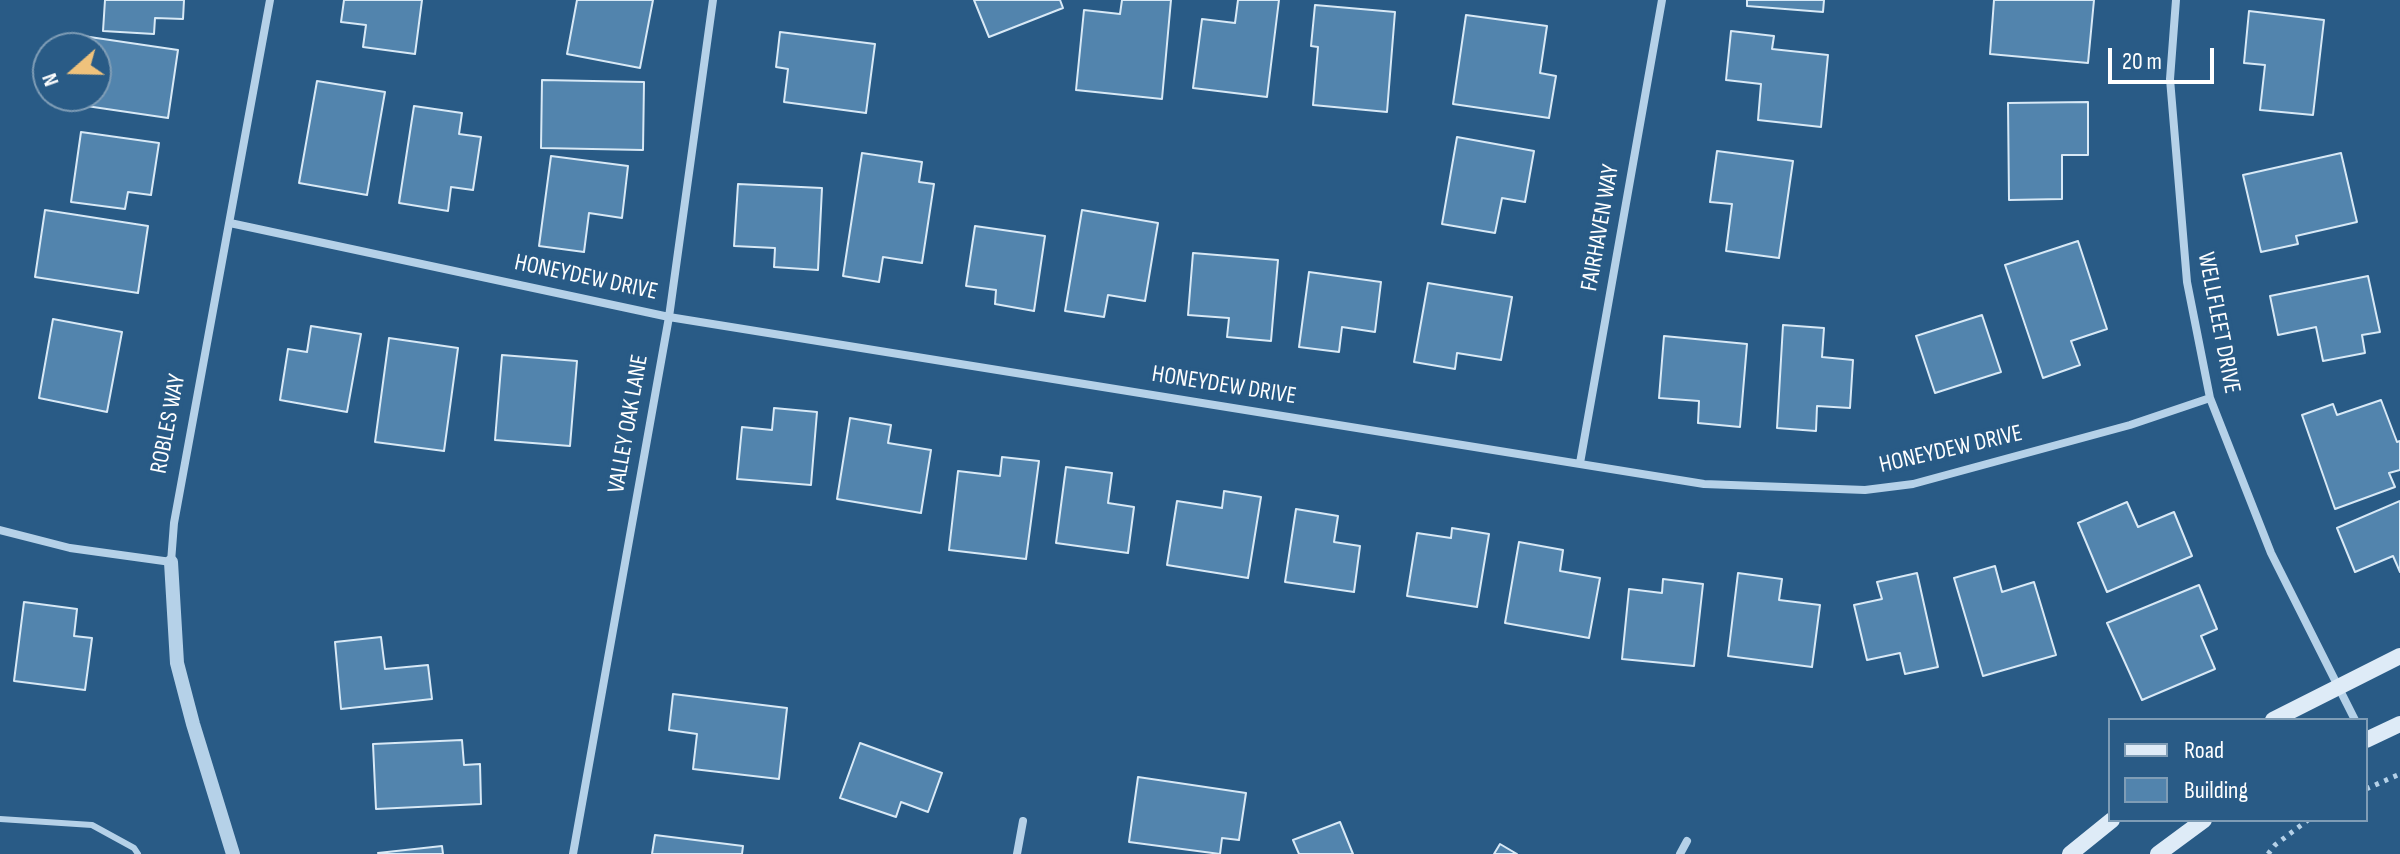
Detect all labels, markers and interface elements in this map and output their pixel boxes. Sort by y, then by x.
north arrow [32,32,112,112]
scale bar [2112,32,2218,82]
text: 20 m [2122,47,2162,76]
text: N [36,70,66,90]
street label: FAIRHAVEN WAY [1576,162,1626,294]
street label: HONEYDEW DRIVE [512,249,660,307]
street label: WELLFLEET DRIVE [2190,250,2246,396]
street label: VALLEY OAK LANE [603,353,655,495]
street label: HONEYDEW DRIVE [1150,360,1298,412]
street label: ROBLES WAY [145,372,193,476]
street label: HONEYDEW DRIVE [1877,420,2025,480]
legend [2108,718,2368,822]
text: Road [2184,736,2224,765]
text: Building [2184,776,2248,805]

